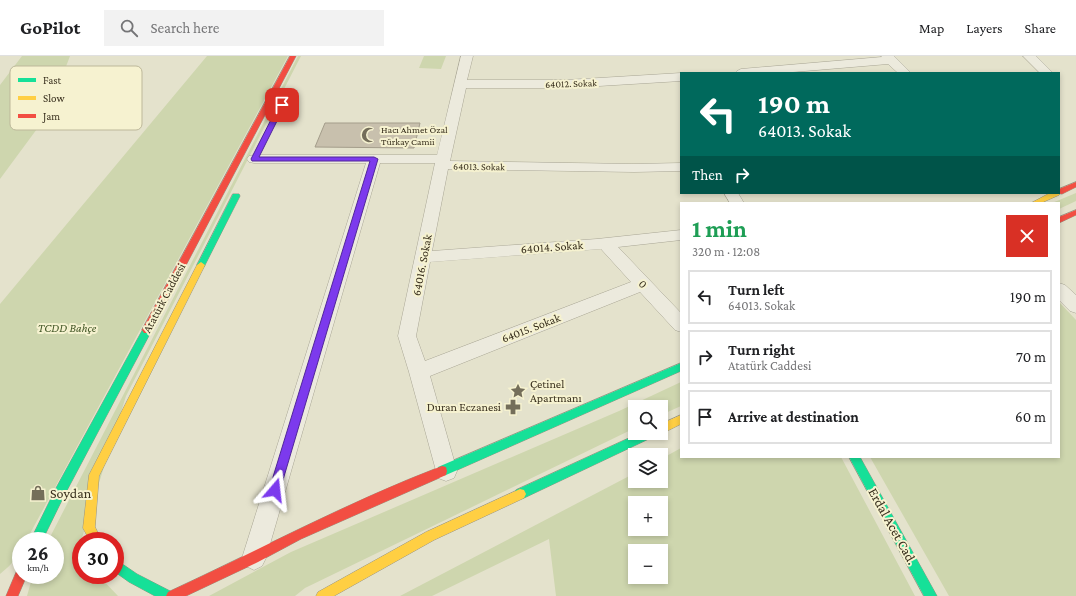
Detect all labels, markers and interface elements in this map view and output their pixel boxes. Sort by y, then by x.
search box [104,10,384,46]
text: GoPilot [20,17,80,38]
icon: search [118,17,140,39]
text: Search here [150,20,219,36]
text: Map [919,20,944,36]
text: Layers [966,20,1003,36]
text: Share [1025,20,1056,36]
legend [10,66,142,130]
text: Fast [43,74,62,86]
street label: 64012. Sokak [545,77,597,90]
pin [265,88,299,122]
icon: left [692,88,744,140]
text: 190 m [758,88,830,119]
text: Slow [43,92,65,104]
icon: arrive [271,94,293,116]
text: Jam [42,110,60,123]
text: 64013. Sokak [758,121,851,141]
place label: Hacı Ahmet Özal Türkay Camii [381,124,448,147]
mosque icon: Hacı Ahmet Özal Türkay Camii [360,126,378,144]
street label: 64013. Sokak [453,161,505,172]
icon: right [731,164,753,186]
text: Then [692,167,723,183]
text: 1 min [692,215,747,242]
button: close [1006,215,1048,257]
street label: 64016. Sokak [409,233,435,297]
street label: 64014. Sokak [520,238,584,256]
text: 320 m · 12:08 [692,244,760,259]
street label: Atatürk Caddesi [140,261,188,335]
street label: 0 [636,277,651,291]
text: Turn left [728,282,784,298]
icon: left [694,286,716,308]
text: 190 m [1010,289,1046,305]
text: 64013. Sokak [728,298,795,313]
street label: 64015. Sokak [500,310,563,346]
park label: TCDD Bahçe [38,321,97,335]
text: Turn right [728,342,795,358]
icon: right [694,346,716,368]
text: 70 m [1016,349,1046,365]
text: Atatürk Caddesi [728,358,811,373]
place label: Çetinel Apartmanı [530,377,582,405]
place icon: Çetinel Apartmanı [509,382,527,400]
pharmacy icon: Duran Eczanesi [504,398,522,416]
place label: Duran Eczanesi [427,400,501,414]
map controls [628,400,668,584]
button: search [628,400,668,440]
icon: arrive [694,406,716,428]
text: Arrive at destination [728,409,859,425]
text: 60 m [1015,409,1046,425]
button: layers [628,448,668,488]
position arrow [254,469,296,511]
shop icon: Soydan [29,484,47,502]
place label: Soydan [50,485,92,501]
street label: Erdal Acet Cad. [865,485,921,567]
button: + [628,496,668,536]
speed limit sign: 30 [72,532,124,584]
text: 26 [27,542,49,564]
button: − [628,544,668,584]
text: km/h [27,562,49,573]

